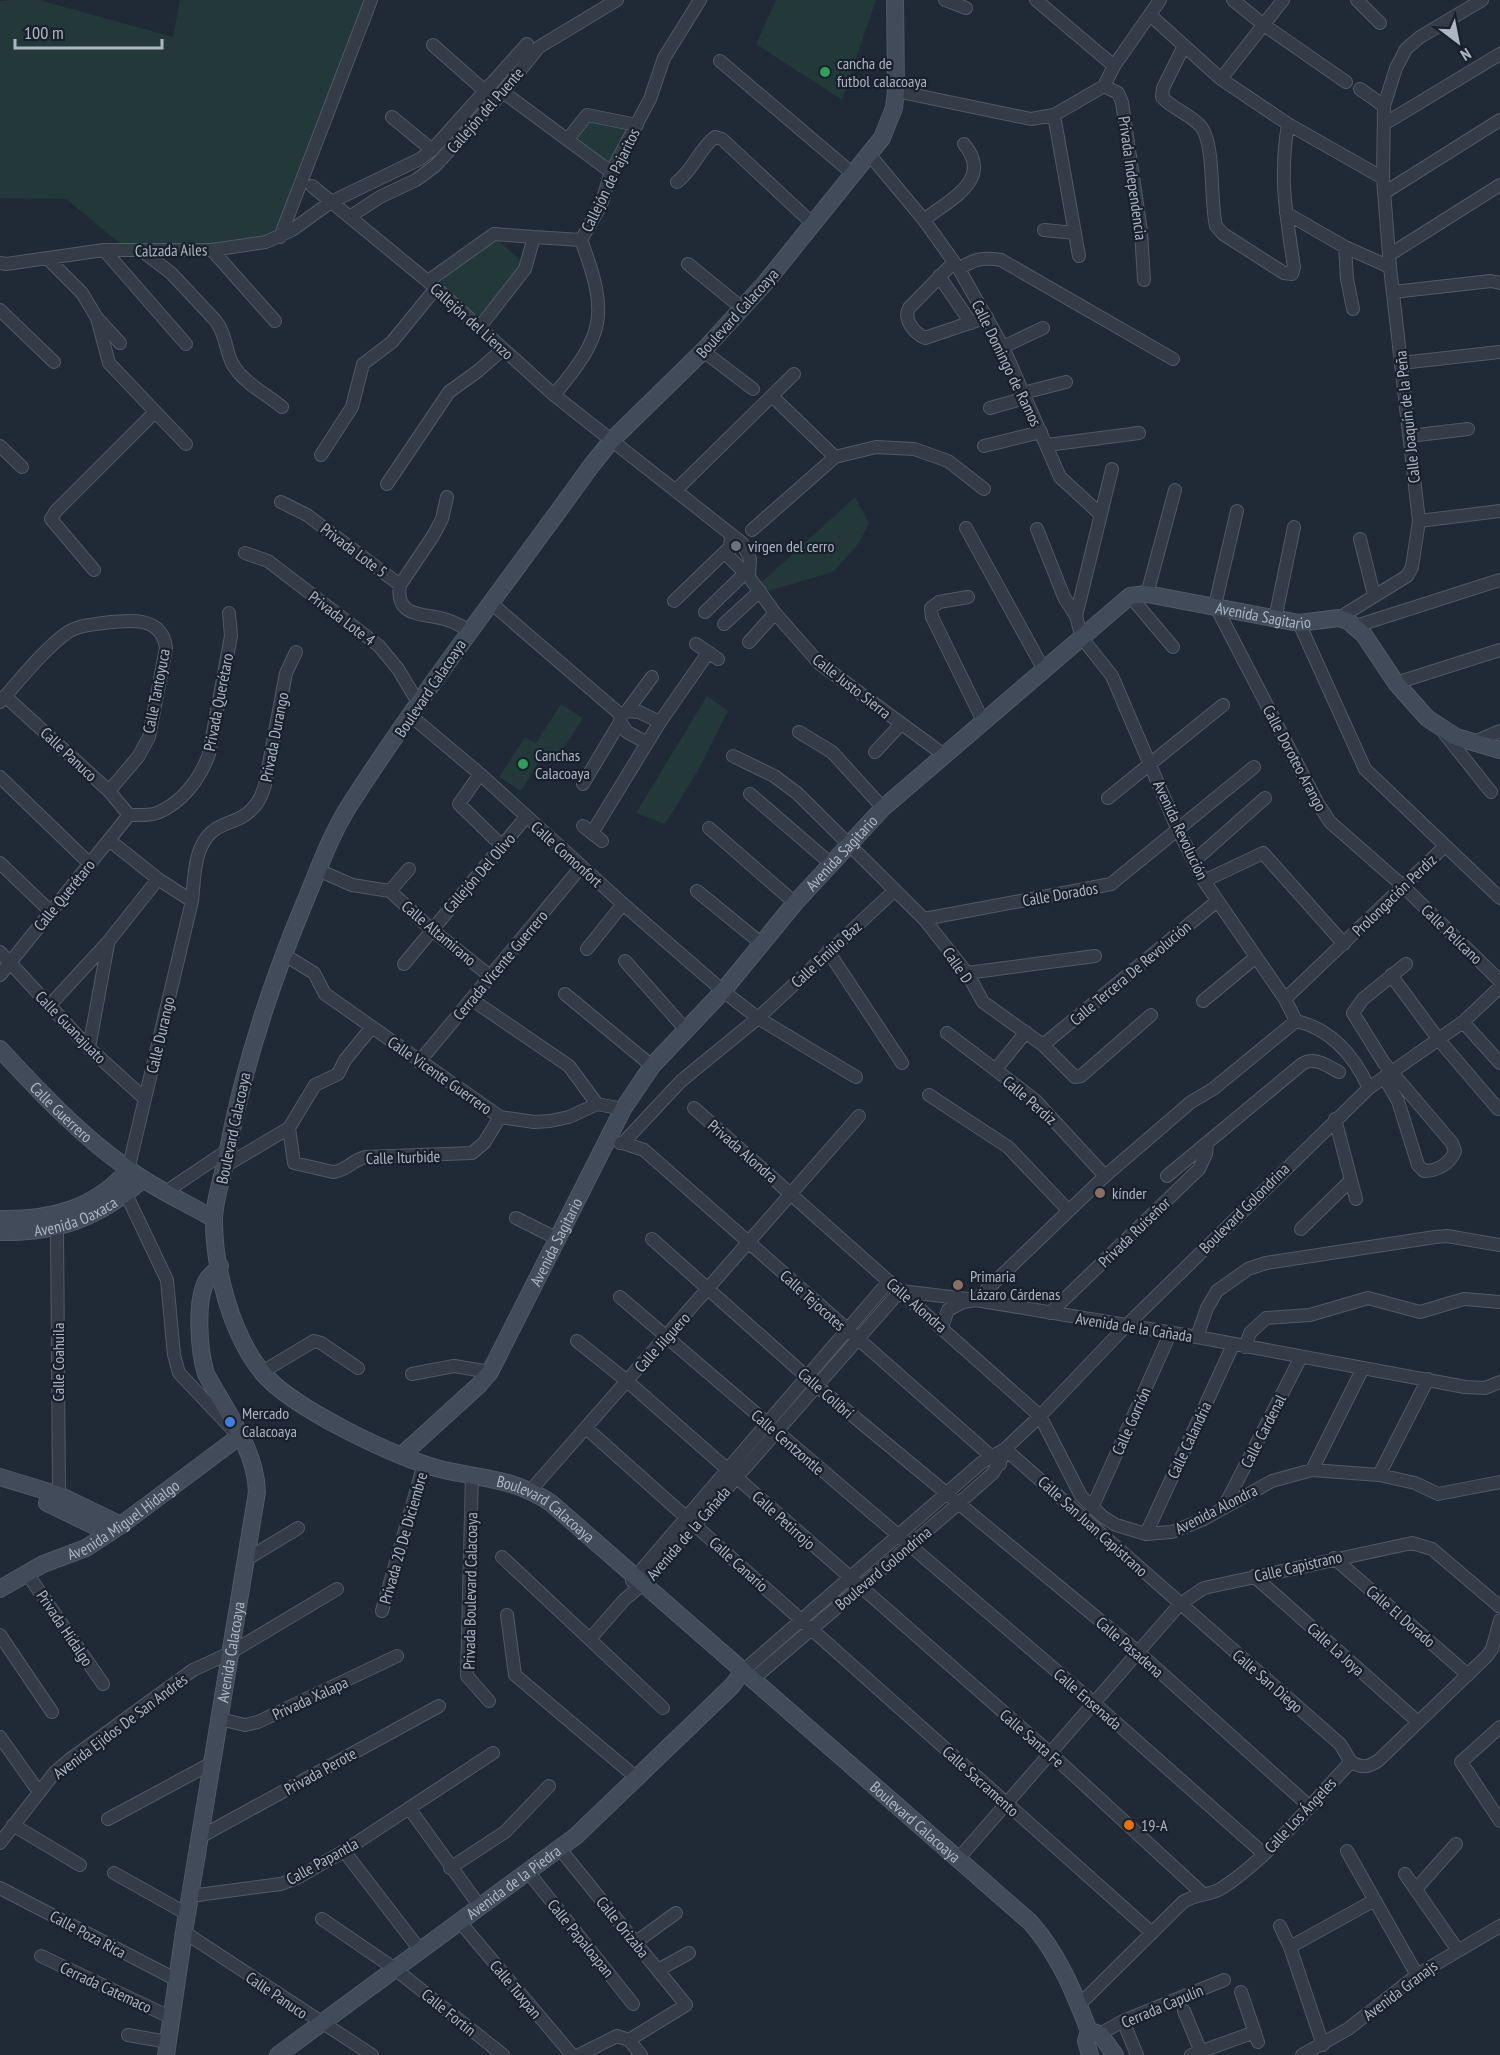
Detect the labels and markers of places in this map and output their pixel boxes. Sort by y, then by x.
place label: cancha de futbol calacoaya [837,53,927,91]
marker: cancha de futbol calacoaya [818,65,832,79]
place label: virgen del cerro [748,536,834,556]
marker: virgen del cerro [729,539,743,553]
place label: Canchas Calacoaya [535,745,590,783]
marker: Canchas Calacoaya [516,757,530,771]
place label: kínder [1112,1183,1147,1203]
marker: kínder [1093,1186,1107,1200]
place label: Primaria Lázaro Cárdenas [970,1266,1060,1304]
marker: Primaria Lázaro Cárdenas [951,1278,965,1292]
place label: Mercado Calacoaya [242,1403,297,1441]
marker: Mercado Calacoaya [223,1415,237,1429]
place label: 19-A [1141,1815,1168,1835]
marker: 19-A [1122,1818,1136,1832]

